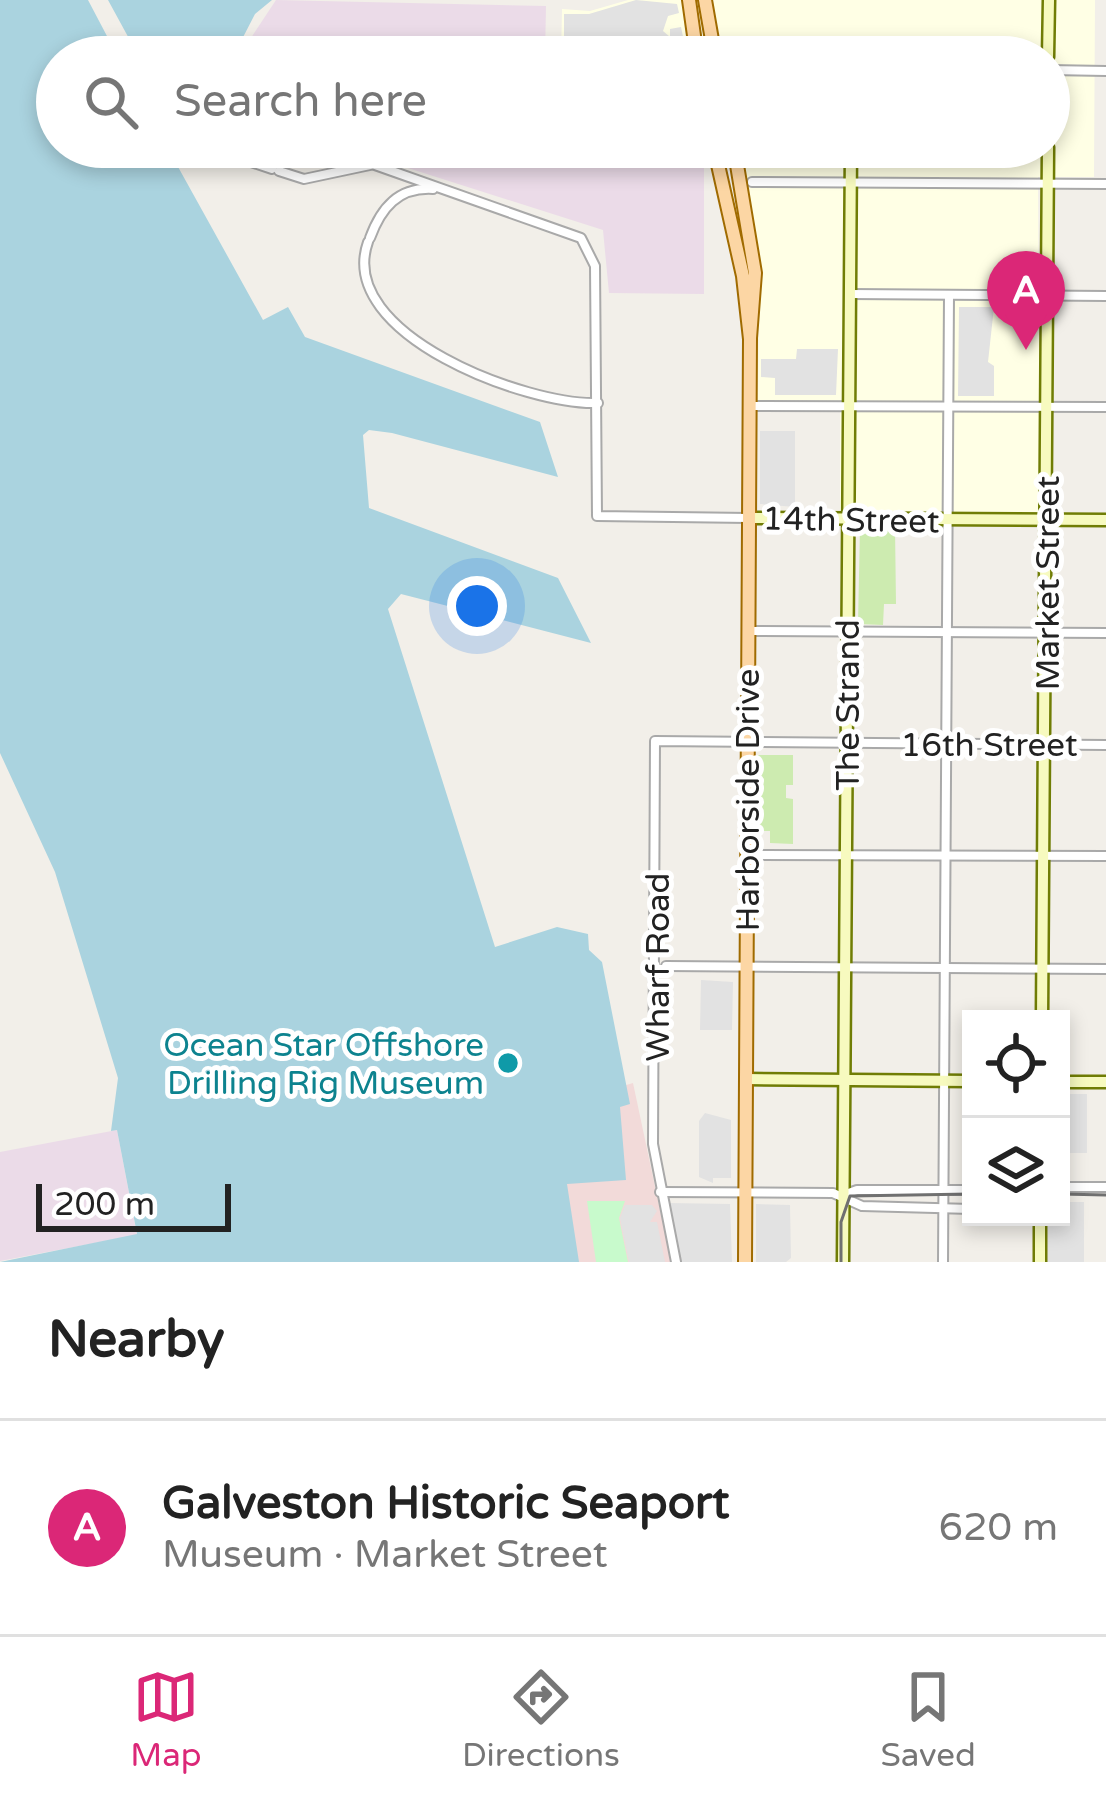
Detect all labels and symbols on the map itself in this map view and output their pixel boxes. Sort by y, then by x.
pin: A [987,251,1065,350]
street label: Market Street [1029,476,1068,690]
street label: 14th Street [762,499,940,542]
your location [447,576,507,636]
street label: The Strand [829,619,868,791]
street label: Harborside Drive [729,668,768,932]
street label: 16th Street [900,726,1078,765]
street label: Wharf Road [639,873,678,1061]
place label: Ocean Star Offshore Drilling Rig Museum [163,1026,484,1103]
marker: Ocean Star Offshore Drilling Rig Museum [495,1050,521,1076]
scale bar [36,1178,231,1231]

